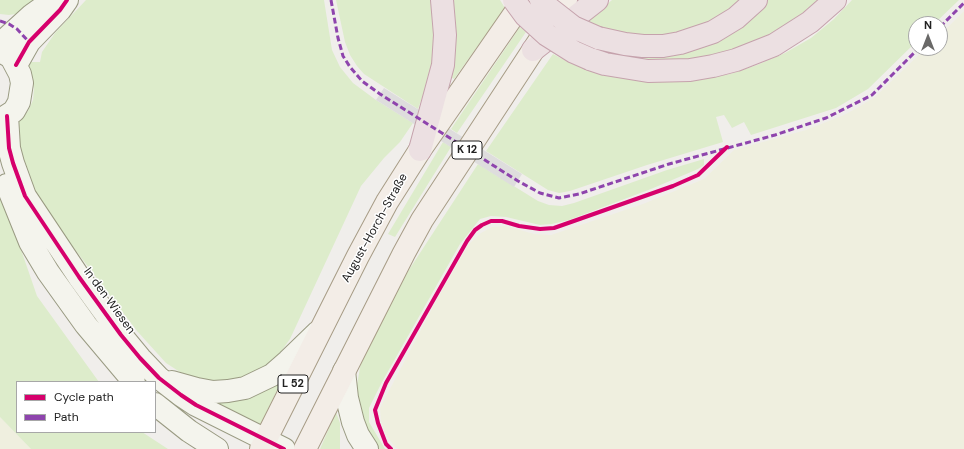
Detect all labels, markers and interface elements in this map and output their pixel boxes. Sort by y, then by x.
north arrow [908,16,948,56]
text: N [924,18,932,32]
road number: K 12 [452,141,482,159]
street label: August-Horch-Straße [339,171,411,285]
street label: In den Wiesen [80,265,138,337]
road number: L 52 [278,375,308,393]
legend [16,381,156,433]
text: Cycle path [54,389,114,405]
text: Path [54,409,79,425]

